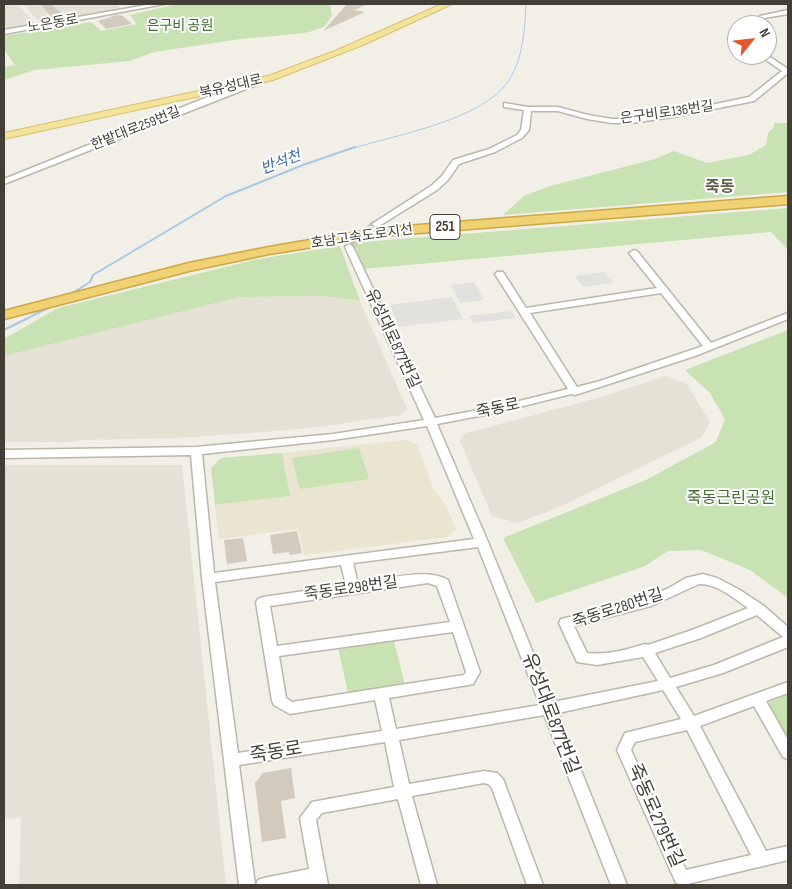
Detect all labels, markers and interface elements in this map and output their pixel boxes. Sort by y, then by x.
street label: 노은동로 [26,11,80,37]
north arrow [727,15,777,65]
park label: 은구비 공원 [147,18,213,34]
text: N [755,26,774,40]
street label: 북유성대로 [198,72,264,102]
street label: 은구비로136번길 [619,98,715,128]
street label: 한밭대로259번길 [89,103,183,155]
water label: 반석천 [258,147,304,179]
district label: 죽동 [705,178,735,198]
road number: 251 [430,214,460,240]
street label: 호남고속도로지선 [310,222,414,252]
street label: 유성대로877번길 [360,286,424,392]
street label: 죽동로 [474,395,522,423]
park label: 죽동근린공원 [687,489,775,509]
street label: 죽동로298번길 [303,573,399,605]
street label: 죽동로280번길 [570,585,666,633]
street label: 유성대로877번길 [516,650,584,778]
street label: 죽동로 [248,738,304,768]
street label: 죽동로279번길 [622,761,688,871]

